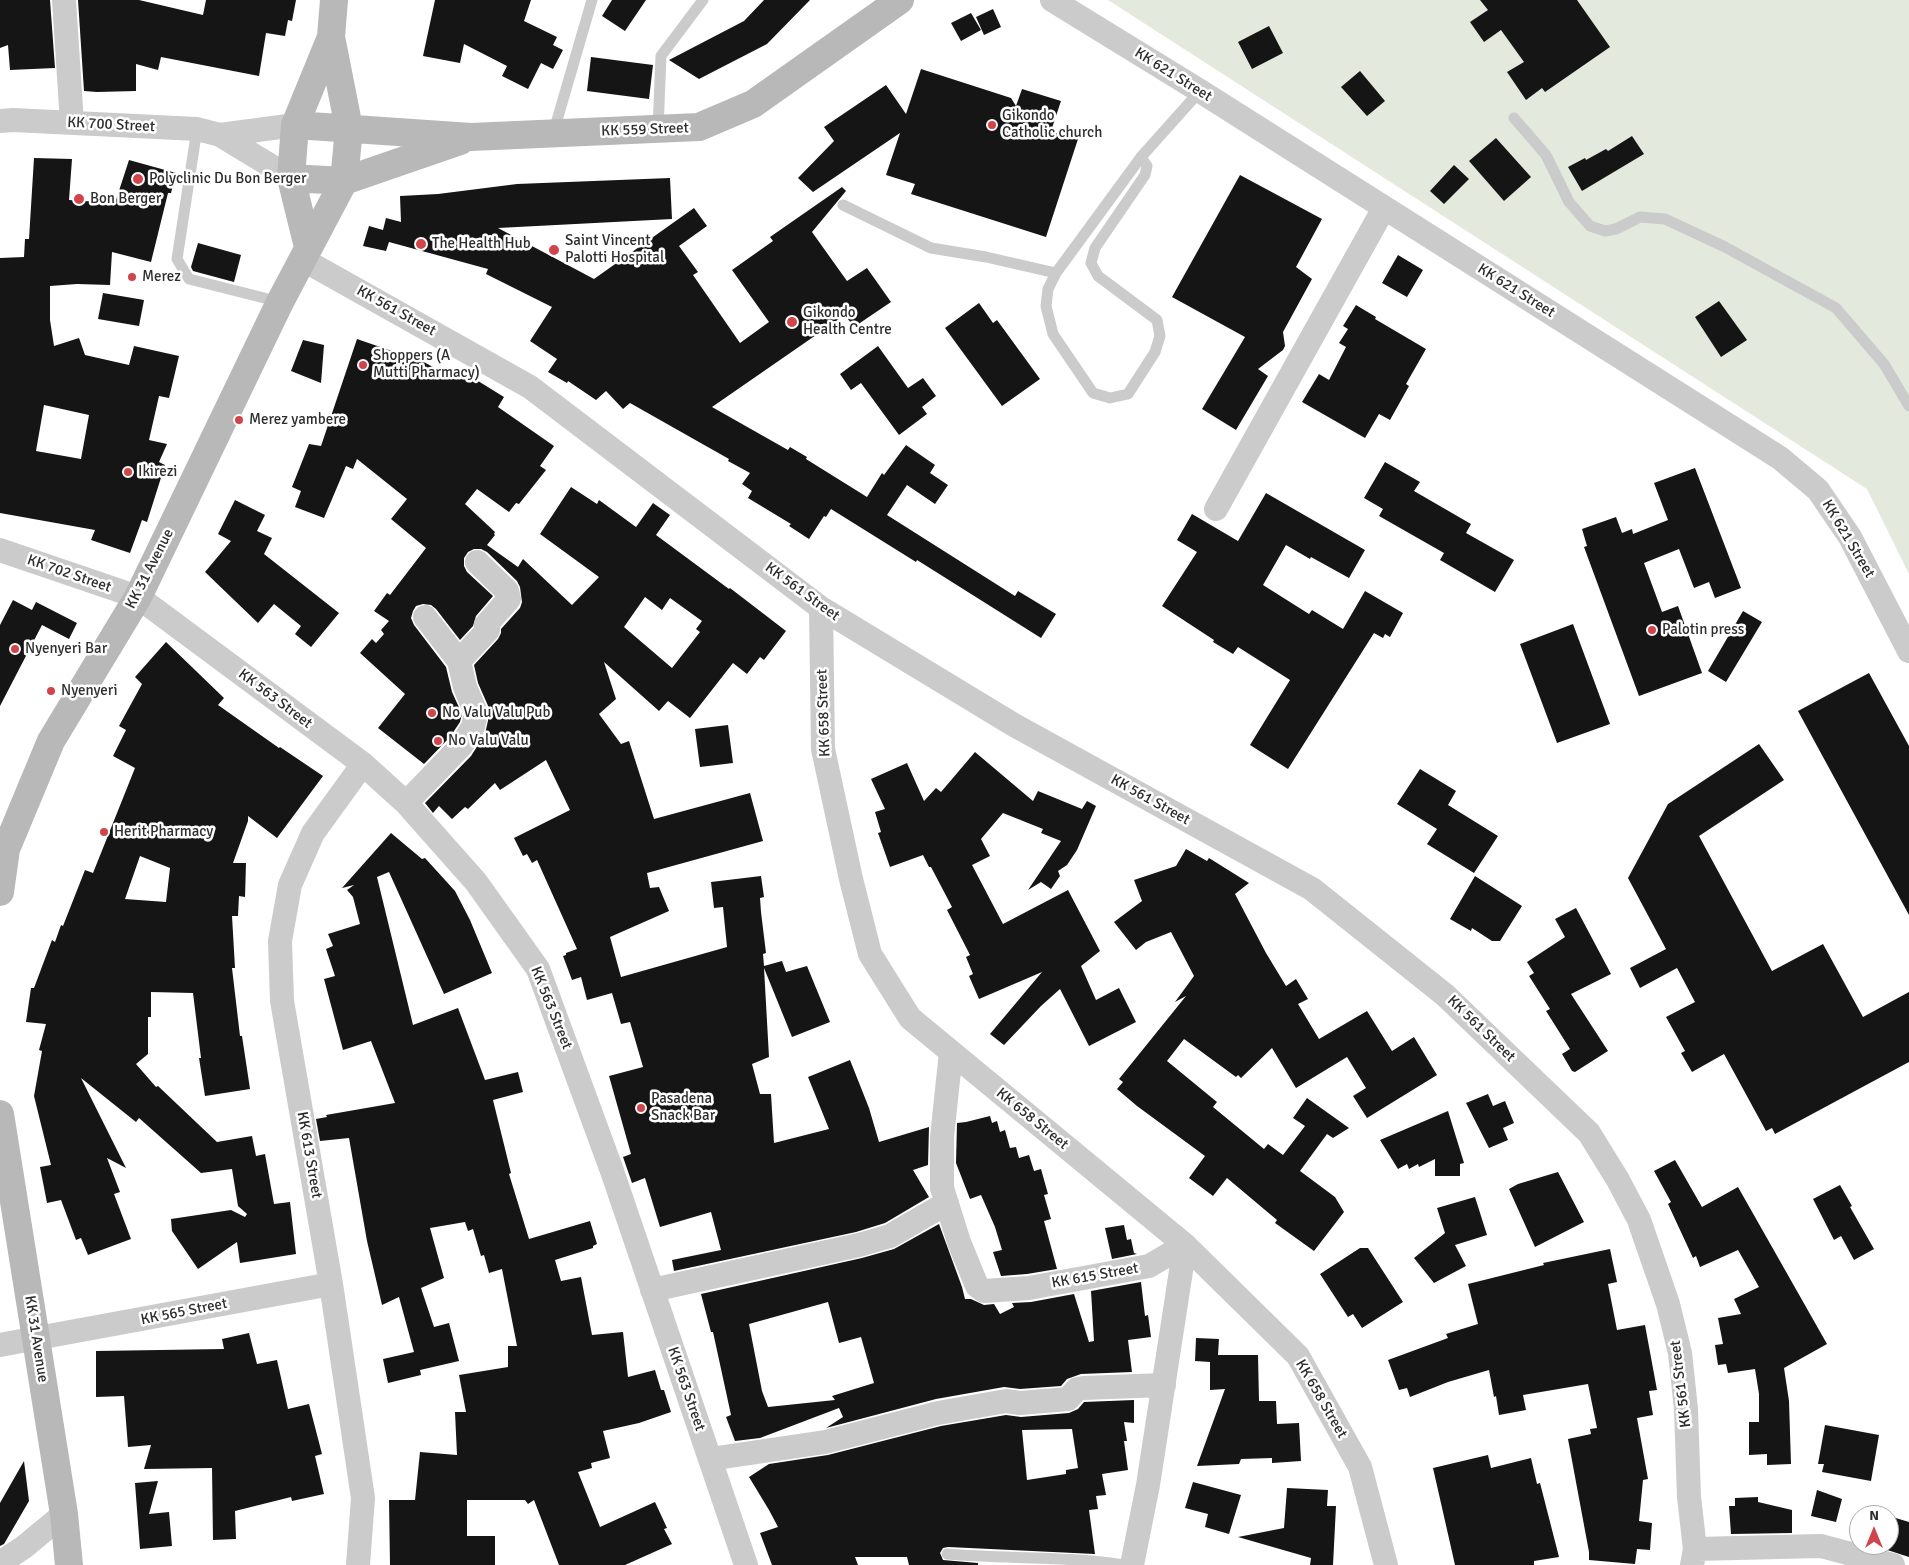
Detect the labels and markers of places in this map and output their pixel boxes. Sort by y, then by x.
place label: Gikondo Catholic church [1002,107,1102,142]
marker: Gikondo Catholic church [986,119,998,131]
place label: Polyclinic Du Bon Berger [149,170,307,188]
marker: Polyclinic Du Bon Berger [131,172,145,186]
place label: Bon Berger [90,190,161,208]
marker: Bon Berger [72,192,86,206]
place label: Saint Vincent Palotti Hospital [565,232,664,267]
place label: The Health Hub [432,235,531,253]
marker: The Health Hub [414,237,428,251]
marker: Saint Vincent Palotti Hospital [547,243,561,257]
place label: Merez [142,268,181,286]
marker: Merez [126,271,138,283]
place label: Gikondo Health Centre [803,304,892,339]
marker: Gikondo Health Centre [785,315,799,329]
place label: Shoppers (A Mutti Pharmacy) [373,347,480,382]
marker: Shoppers (A Mutti Pharmacy) [357,359,369,371]
place label: Merez yambere [249,411,346,429]
marker: Merez yambere [233,414,245,426]
place label: Ikirezi [138,463,177,481]
marker: Ikirezi [122,466,134,478]
place label: Palotin press [1662,621,1744,639]
marker: Palotin press [1646,624,1658,636]
place label: Nyenyeri Bar [25,640,107,658]
marker: Nyenyeri Bar [9,643,21,655]
place label: Nyenyeri [61,682,118,700]
marker: Nyenyeri [45,685,57,697]
place label: No Valu Valu Pub [442,704,550,722]
marker: No Valu Valu Pub [426,707,438,719]
place label: No Valu Valu [448,732,529,750]
marker: No Valu Valu [432,735,444,747]
place label: Herit Pharmacy [114,823,213,841]
marker: Herit Pharmacy [98,826,110,838]
place label: Pasadena Snack Bar [651,1090,715,1125]
marker: Pasadena Snack Bar [635,1102,647,1114]

